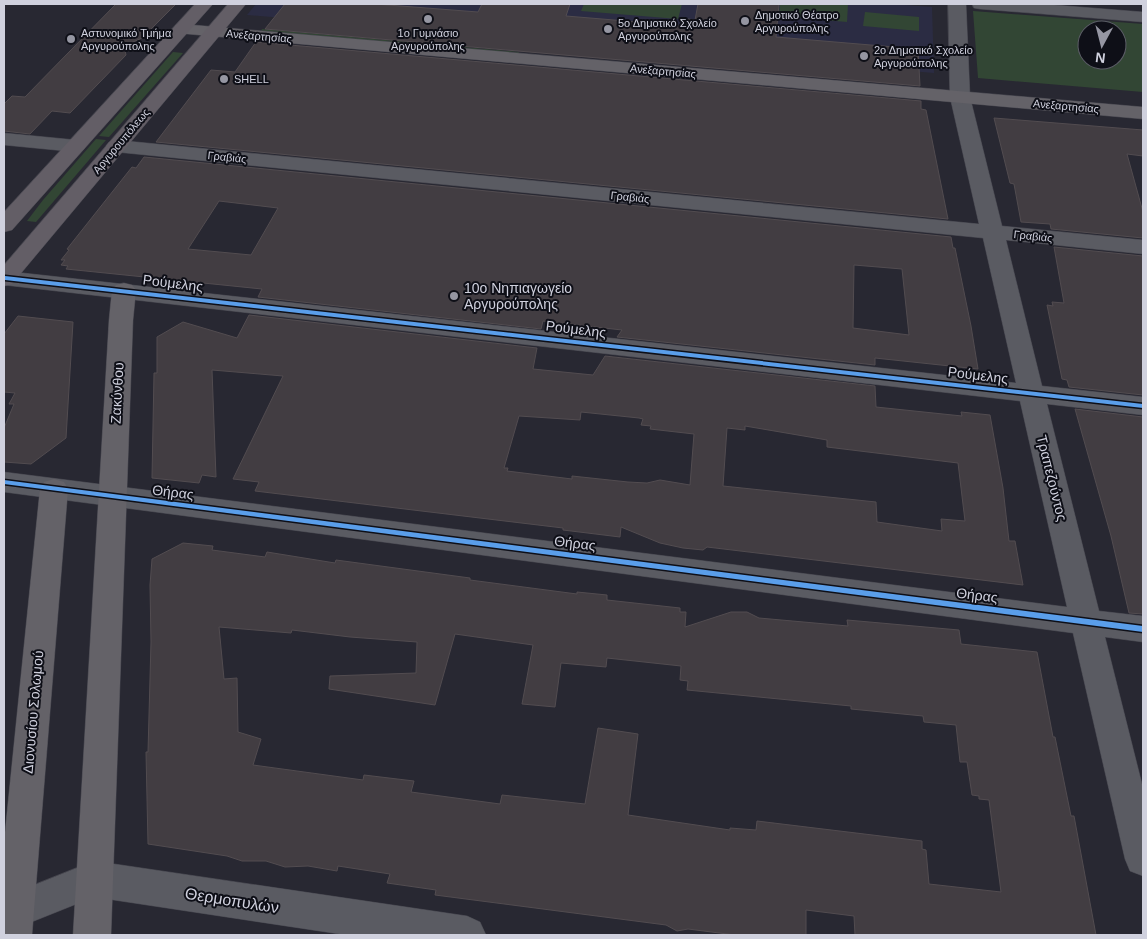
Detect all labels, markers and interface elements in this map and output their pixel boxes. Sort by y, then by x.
place label: Δημοτικό Θέατρο Αργυρούπολης [755,9,839,34]
marker: 1ο Γυμνάσιο Αργυρούπολης [422,13,434,25]
marker: Δημοτικό Θέατρο Αργυρούπολης [739,15,751,27]
place label: 5ο Δημοτικό Σχολείο Αργυρούπολης [618,17,717,42]
north arrow [1077,20,1127,70]
marker: 5ο Δημοτικό Σχολείο Αργυρούπολης [602,23,614,35]
place label: Αστυνομικό Τμήμα Αργυρούπολης [81,27,172,52]
street label: Ανεξαρτησίας [226,27,292,45]
place label: 1ο Γυμνάσιο Αργυρούπολης [391,27,465,52]
marker: Αστυνομικό Τμήμα Αργυρούπολης [65,33,77,45]
place label: 2ο Δημοτικό Σχολείο Αργυρούπολης [874,44,973,69]
text: N [1094,49,1106,66]
marker: 2ο Δημοτικό Σχολείο Αργυρούπολης [858,50,870,62]
street label: Ανεξαρτησίας [630,62,696,80]
marker: SHELL [218,73,230,85]
place label: SHELL [234,73,269,85]
street label: Ανεξαρτησίας [1033,97,1099,115]
street label: Αργυρουπόλεως [90,106,152,176]
street label: Γραβιάς [207,149,247,165]
street label: Γραβιάς [610,189,650,205]
street label: Γραβιάς [1013,228,1053,244]
street label: Ρούμελης [142,271,204,295]
place label: 10ο Νηπιαγωγείο Αργυρούπολης [464,280,572,312]
marker: 10ο Νηπιαγωγείο Αργυρούπολης [448,290,460,302]
street label: Ρούμελης [545,317,607,341]
street label: Ζακύνθου [107,362,127,424]
street label: Ρούμελης [947,363,1009,387]
street label: Τραπεζούντος [1034,433,1070,523]
street label: Θήρας [151,482,195,502]
street label: Θήρας [553,533,597,553]
street label: Θήρας [955,585,999,605]
street label: Διονυσίου Σολωμού [20,650,46,774]
street label: Θερμοπυλών [184,885,280,916]

